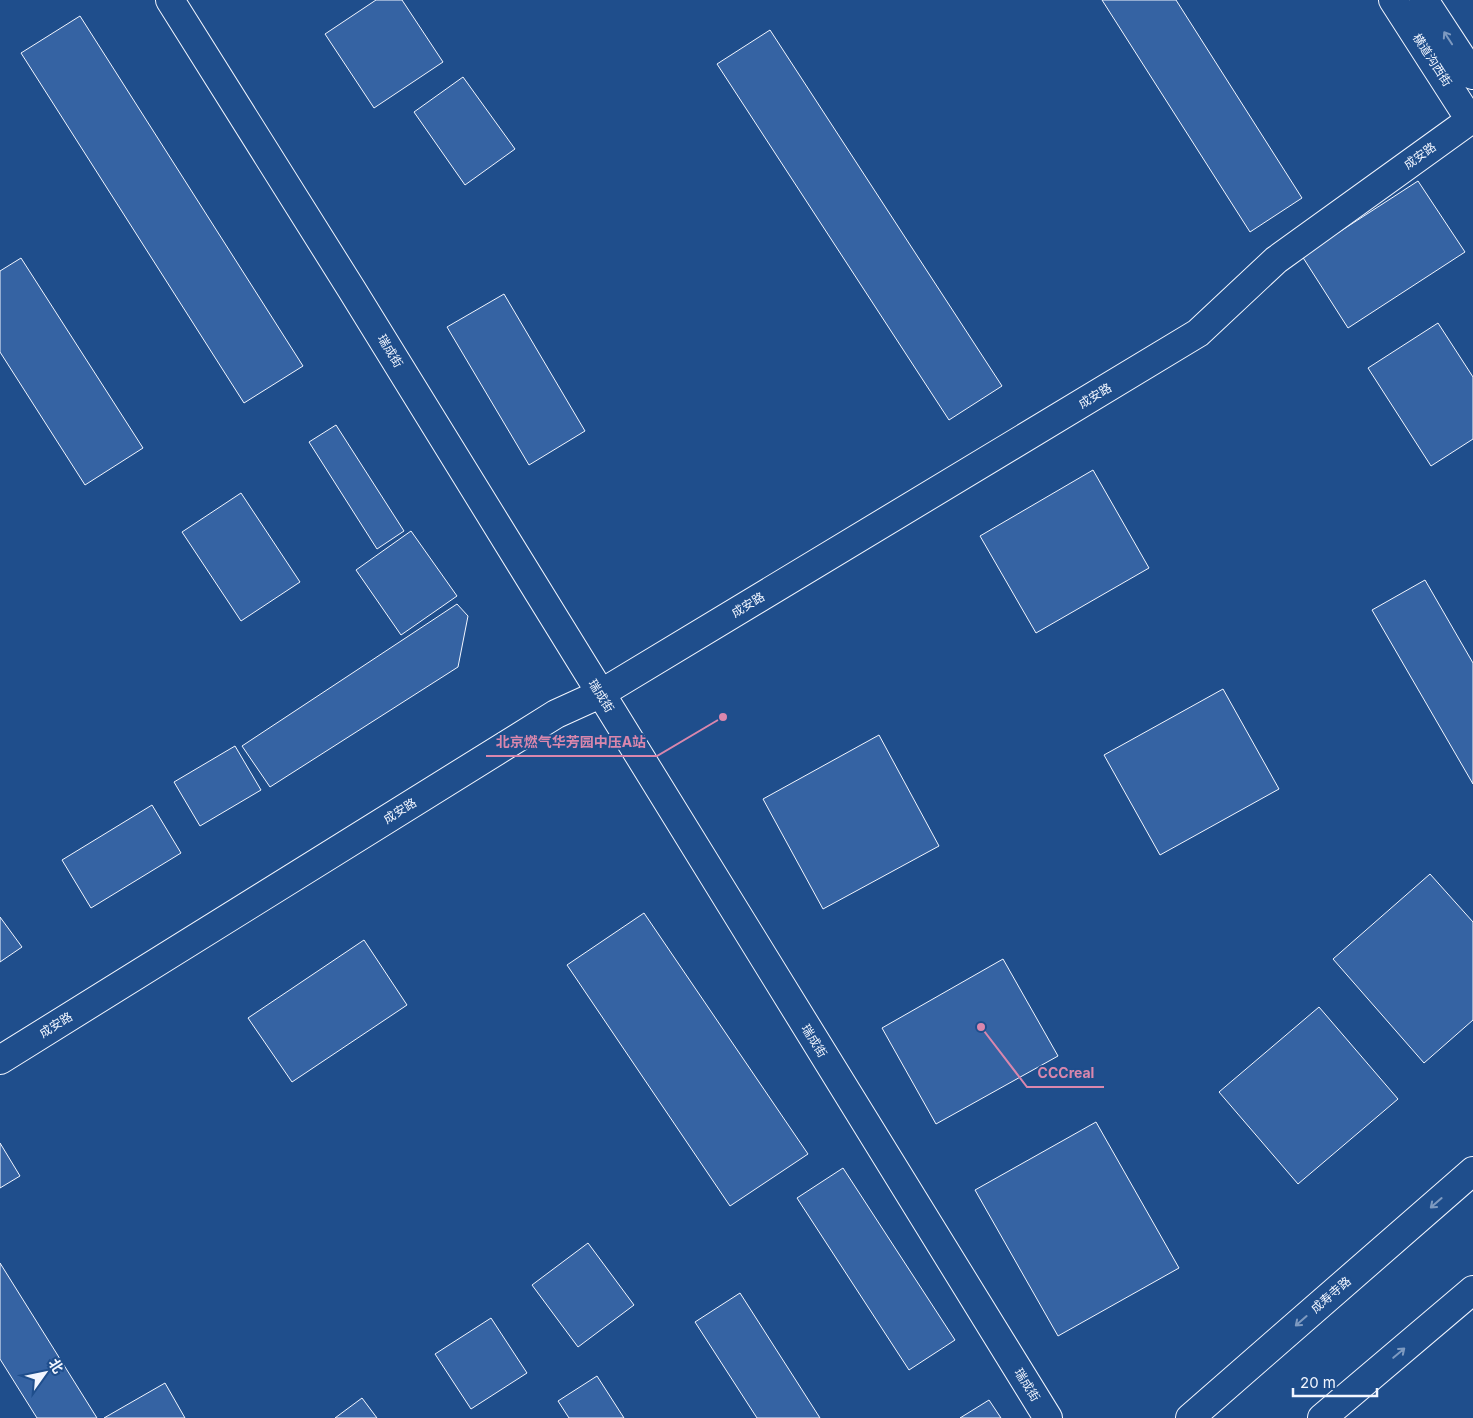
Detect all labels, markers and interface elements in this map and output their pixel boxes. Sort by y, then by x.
street label: 横道沟西街 [1410,30,1455,89]
one-way arrow [1443,31,1453,45]
street label: 成安路 [1401,139,1439,172]
street label: 瑞成街 [375,331,406,370]
street label: 成安路 [1075,380,1114,411]
street label: 成安路 [728,589,767,620]
street label: 瑞成街 [586,676,617,715]
callout: 北京燃气华芳园中压A站 [486,727,657,756]
text: 北京燃气华芳园中压A站 [496,733,646,750]
street label: 成安路 [380,795,419,826]
street label: 成安路 [36,1009,75,1040]
street label: 瑞成街 [799,1021,830,1060]
callout: CCCreal [1027,1058,1104,1087]
text: CCCreal [1038,1064,1094,1081]
one-way arrow [1430,1197,1443,1209]
street label: 成寿寺路 [1308,1273,1354,1316]
one-way arrow [1294,1316,1307,1327]
one-way arrow [1392,1347,1405,1358]
north arrow [20,1348,70,1398]
text: 北 [45,1355,67,1376]
street label: 瑞成街 [1012,1365,1043,1404]
scale bar [1293,1366,1377,1398]
text: 20 m [1300,1373,1336,1392]

